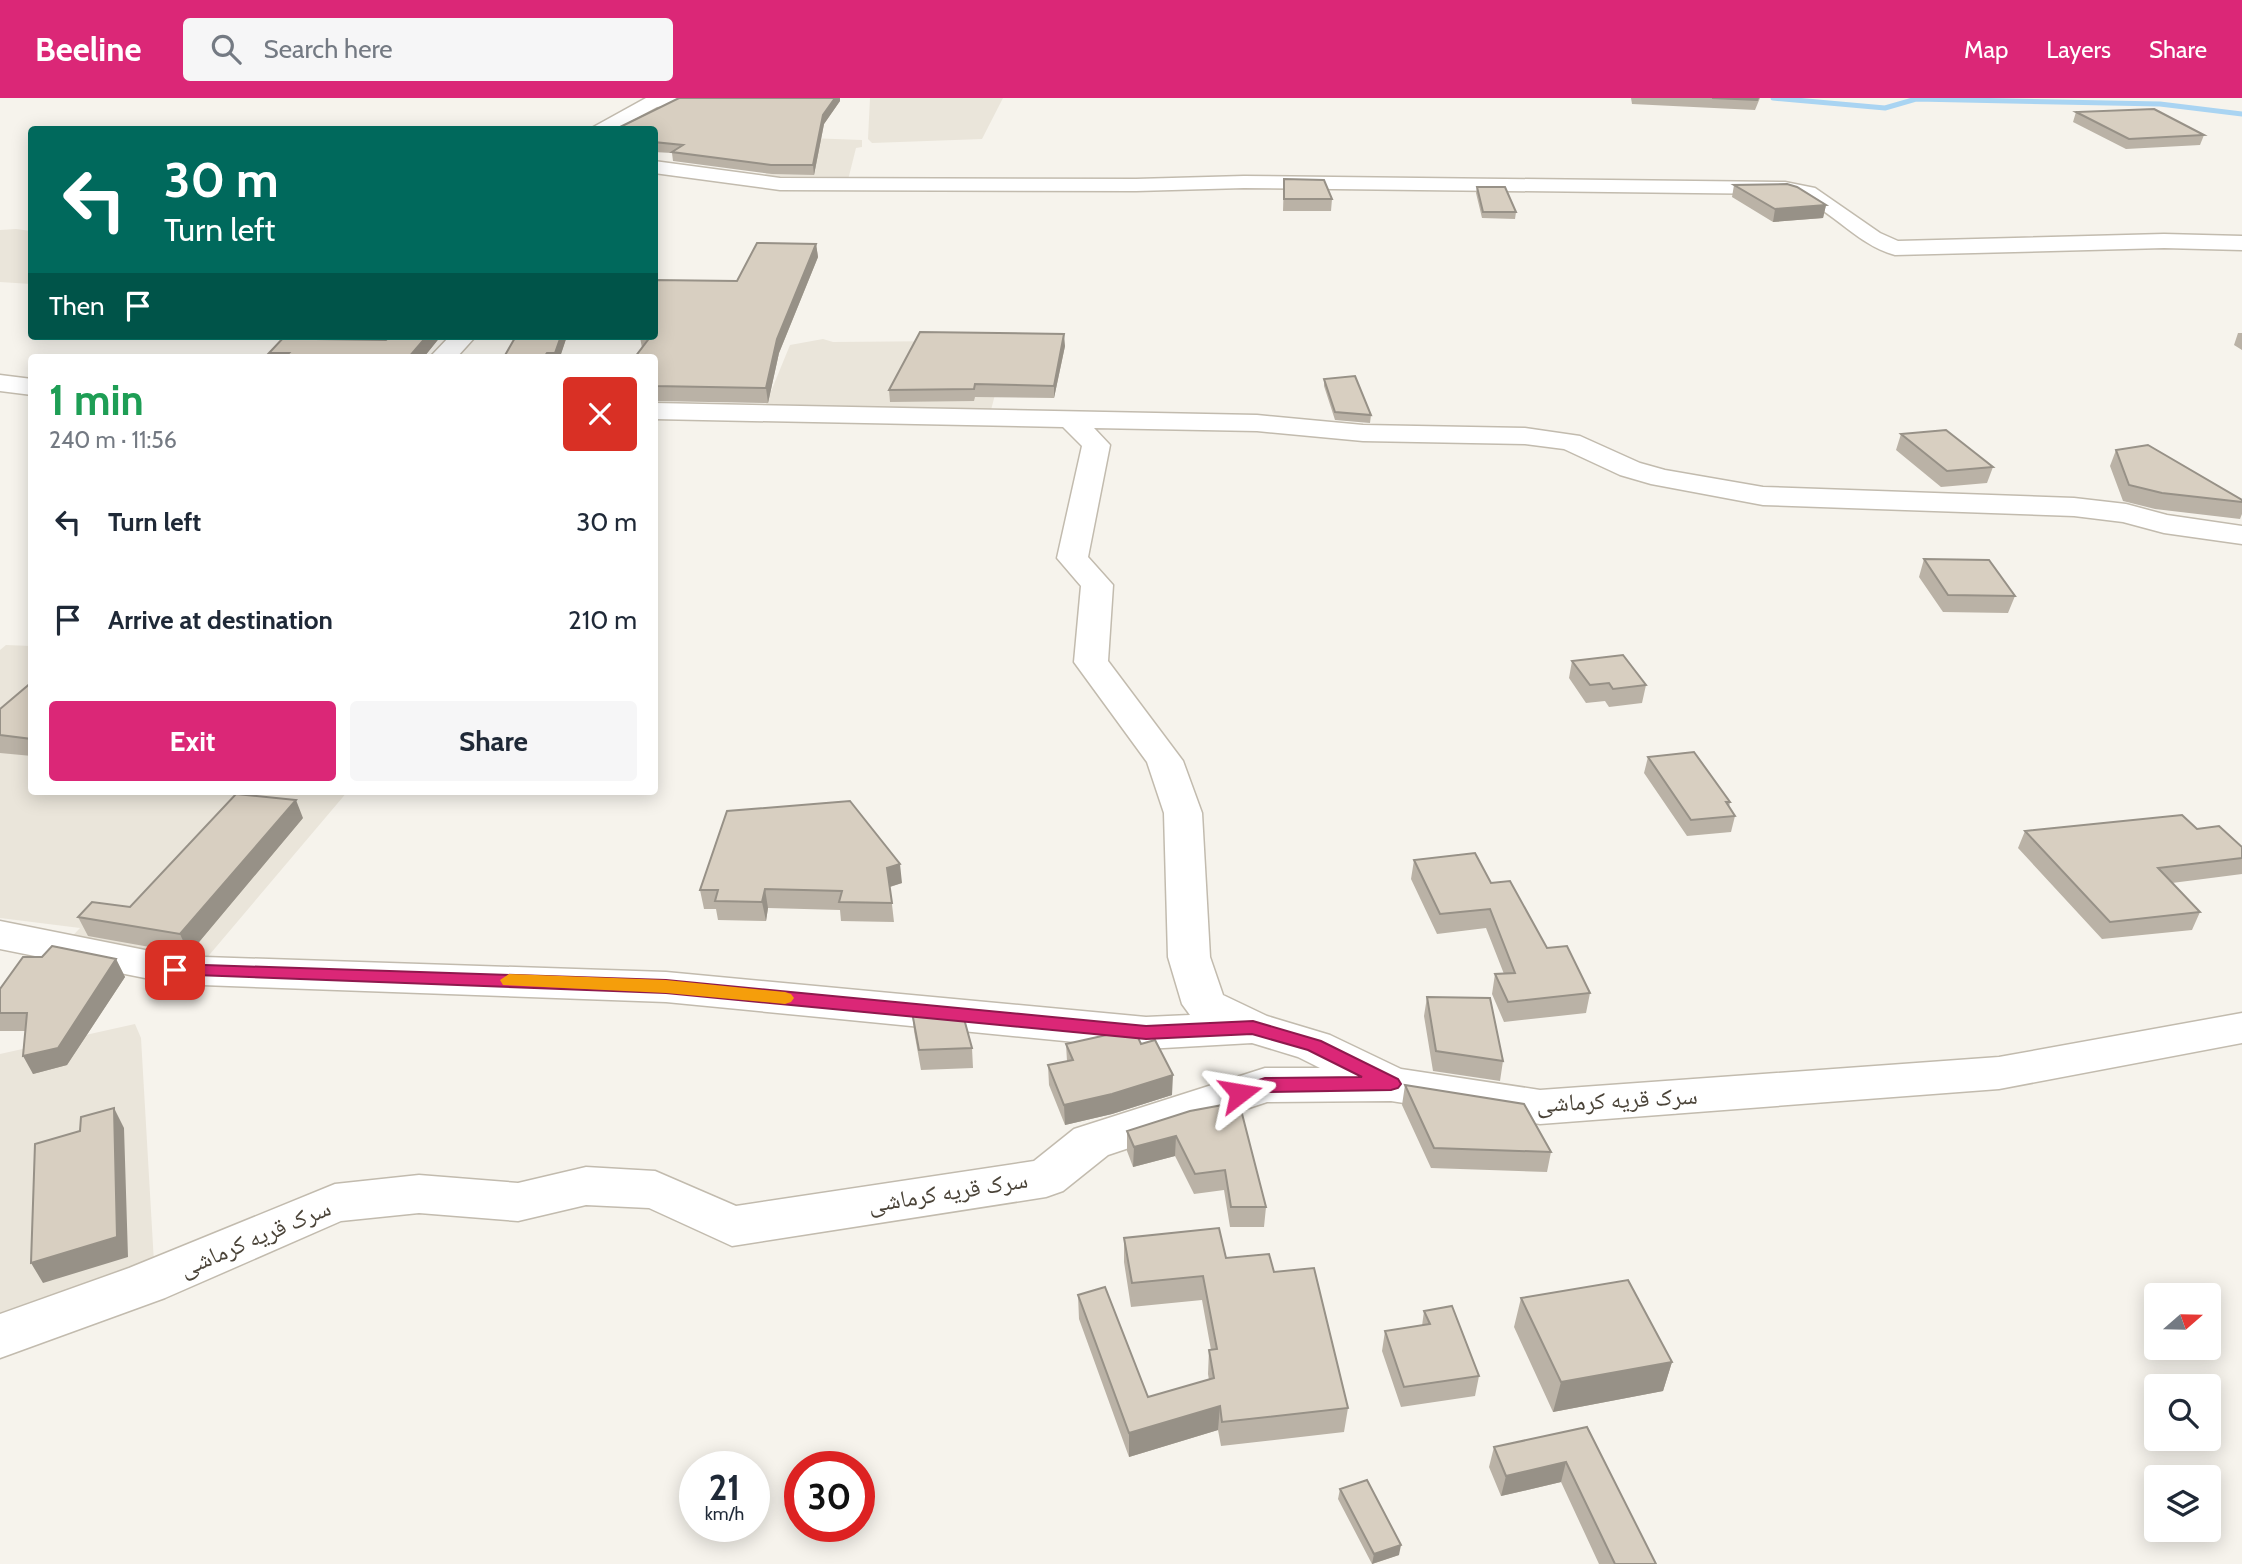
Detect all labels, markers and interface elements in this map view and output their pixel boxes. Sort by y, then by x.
search box [183,18,673,81]
text: Beeline [35,29,141,69]
icon: search [207,30,245,68]
text: Search here [263,33,393,65]
text: Map [1964,35,2008,64]
text: Layers [2046,35,2111,64]
text: Share [2149,35,2207,64]
text: 30 m [164,150,279,209]
icon: left [49,154,140,245]
text: Turn left [164,210,275,249]
icon: arrive [119,287,157,325]
text: Then [49,290,105,322]
text: 1 min [49,374,144,426]
button: close [563,377,637,451]
text: 240 m · 11:56 [49,426,177,454]
icon: left [49,503,87,541]
text: Turn left [108,506,201,538]
text: 30 m [576,506,637,538]
icon: arrive [49,601,87,639]
text: Arrive at destination [108,604,333,636]
text: 210 m [568,604,637,636]
button: Exit [49,701,336,781]
button: Share [350,701,637,781]
pin [145,940,205,1000]
icon: arrive [156,951,194,989]
position arrow [1203,1056,1277,1130]
street label: سرک قریه کرماشی [1536,1081,1698,1118]
street label: سرک قریه کرماشی [866,1165,1030,1218]
street label: سرک قریه کرماشی [175,1193,335,1282]
north arrow [2144,1283,2221,1360]
map controls [2144,1283,2221,1542]
button: search [2144,1374,2221,1451]
speed limit sign: 30 [784,1451,875,1542]
button: layers [2144,1465,2221,1542]
text: 21 [709,1466,740,1509]
text: km/h [705,1503,744,1525]

